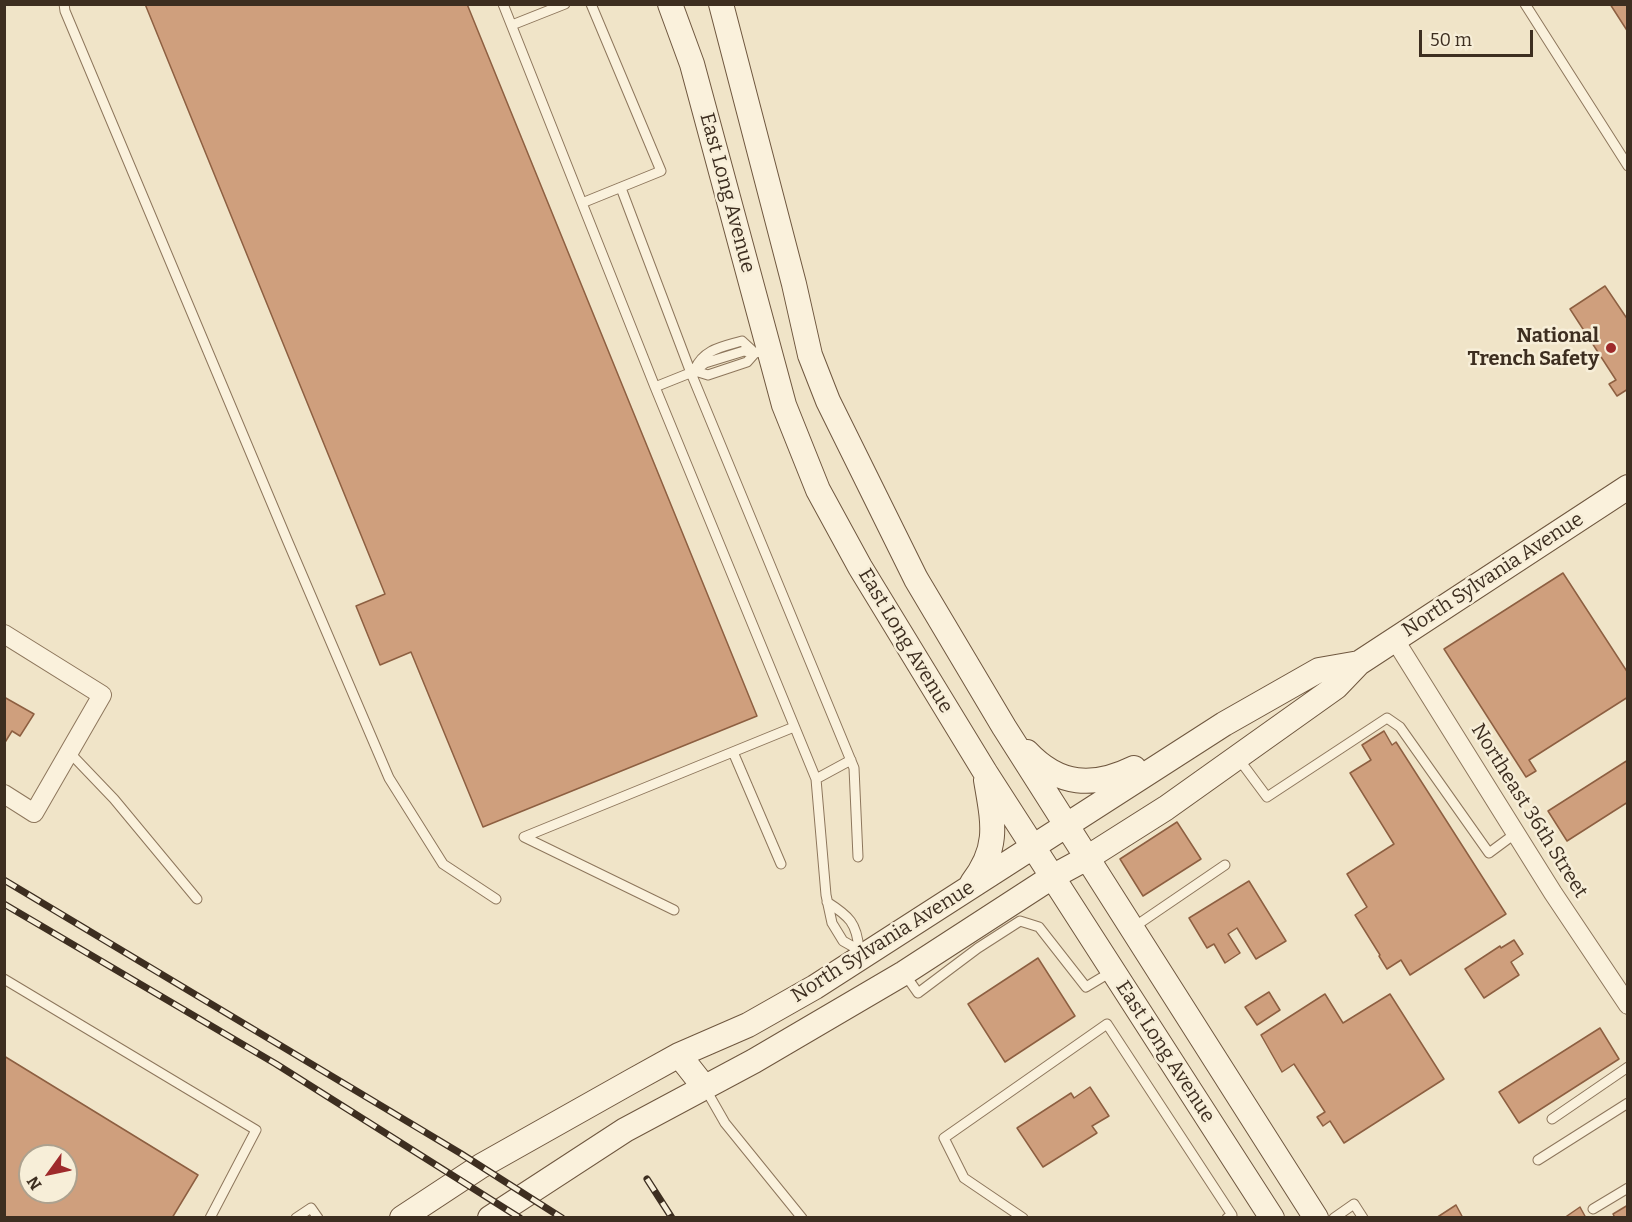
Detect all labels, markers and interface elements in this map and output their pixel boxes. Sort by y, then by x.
scale bar [1422,18,1536,56]
text: 50 m [1430,29,1472,51]
street label: East Long Avenue [694,111,760,275]
place label: National Trench Safety [1468,324,1599,371]
marker: National Trench Safety [1604,341,1618,355]
street label: North Sylvania Avenue [1398,507,1588,643]
street label: East Long Avenue [852,564,958,718]
street label: Northeast 36th Street [1466,719,1592,903]
street label: North Sylvania Avenue [787,876,979,1008]
street label: East Long Avenue [1110,977,1220,1127]
north arrow [18,1144,78,1204]
text: N [23,1173,45,1193]

